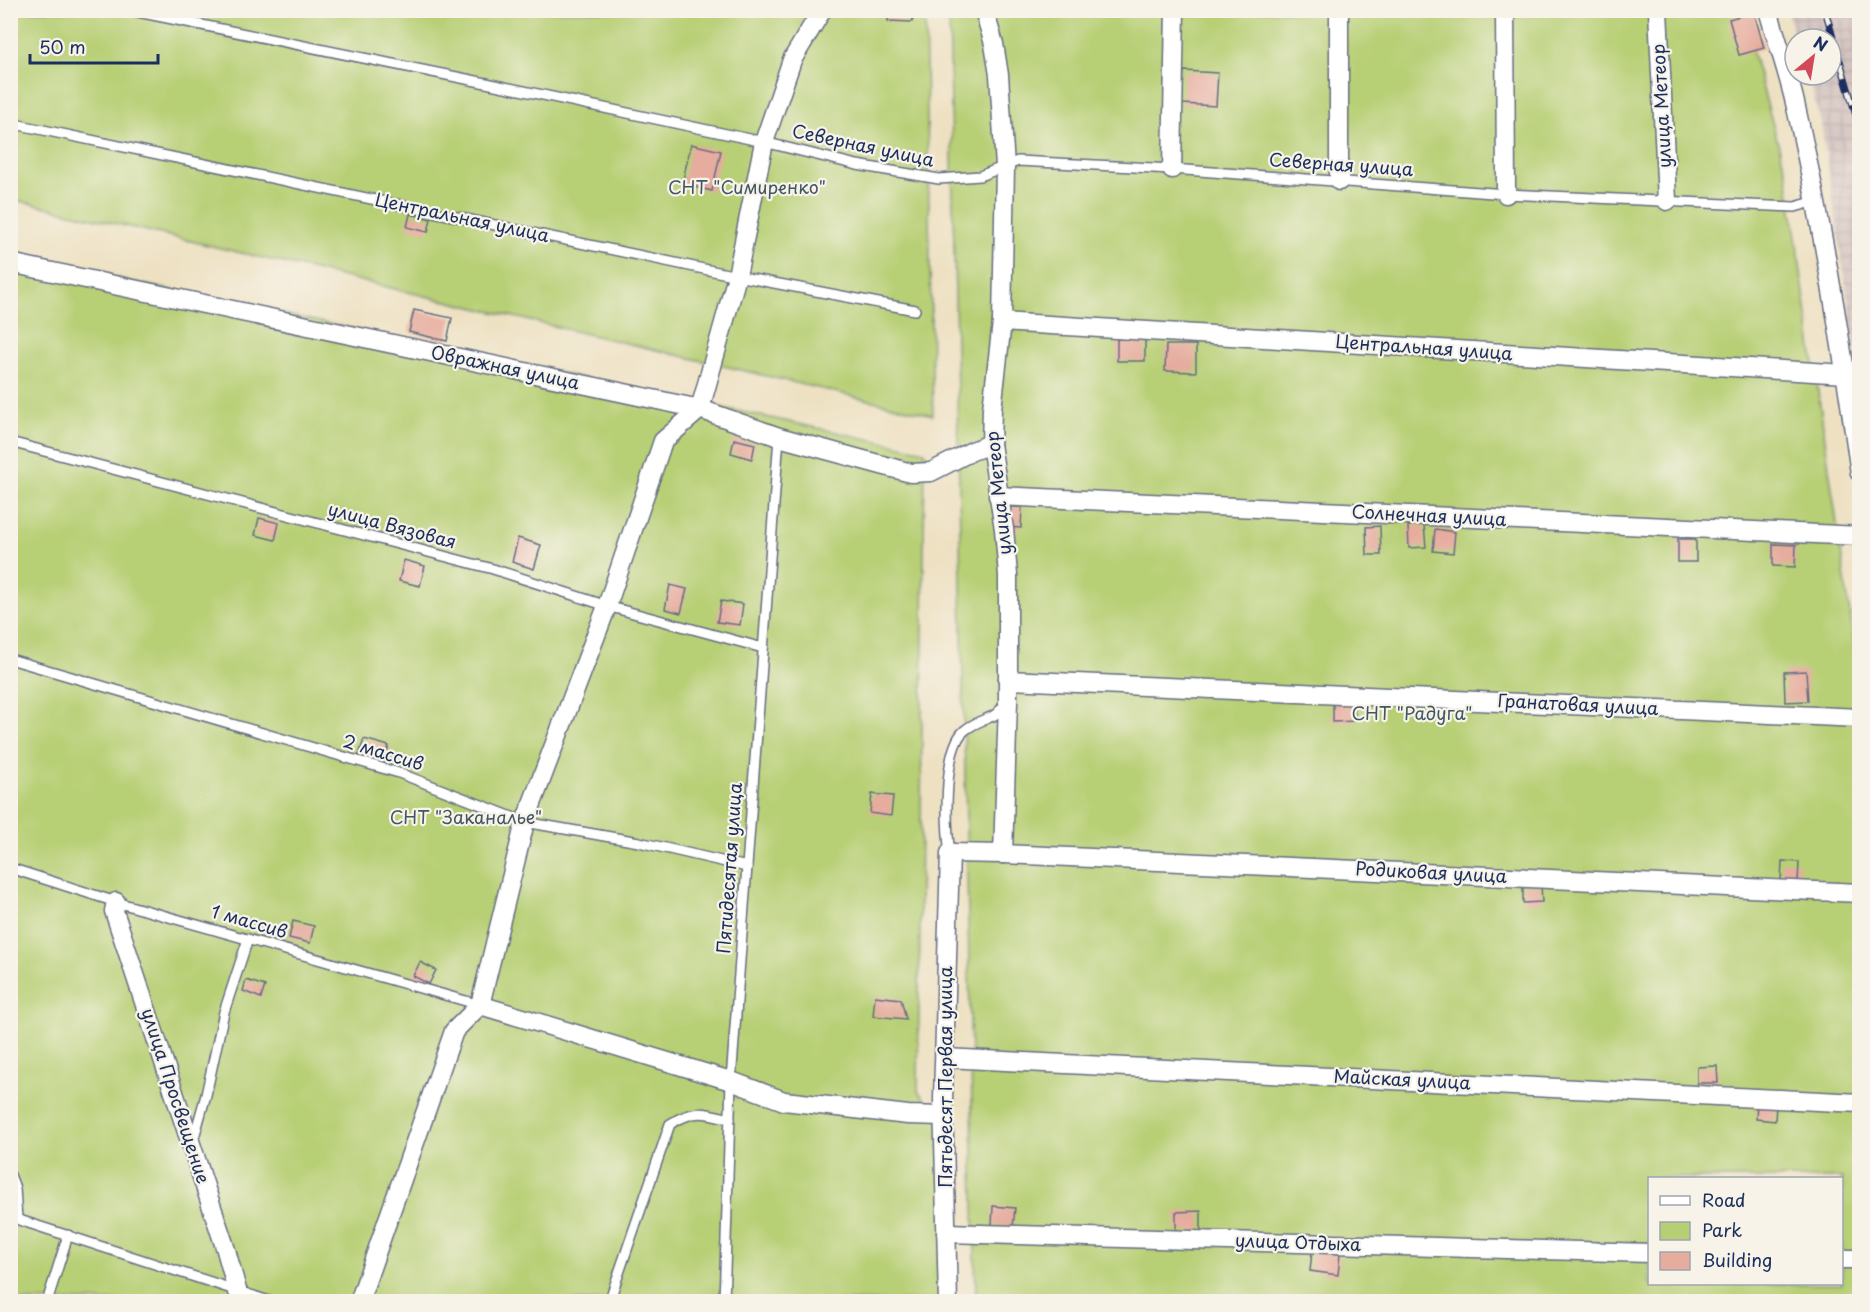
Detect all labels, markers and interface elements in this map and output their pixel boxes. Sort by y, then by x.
scale bar [30,27,158,65]
north arrow [1783,27,1843,87]
text: N [1810,30,1832,57]
text: 50 m [39,33,86,60]
street label: улица Метеор [1644,43,1677,169]
street label: Северная улица [790,116,938,173]
street label: Северная улица [1268,145,1415,182]
park label: СНТ "Симиренко" [668,173,826,200]
street label: Центральная улица [373,185,553,248]
street label: Центральная улица [1335,327,1514,366]
street label: Овражная улица [428,338,583,396]
street label: улица Метеор [978,430,1017,556]
street label: улица Вязовая [325,494,460,555]
street label: Солнечная улица [1351,497,1508,532]
street label: Гранатовая улица [1497,686,1660,721]
park label: СНТ "Радуга" [1351,699,1473,726]
street label: 2 массив [340,727,427,777]
street label: Пятидесятая улица [709,781,748,954]
park label: СНТ "Заканалье" [390,803,542,830]
street label: Родиковая улица [1355,854,1508,889]
street label: 1 массив [208,897,291,944]
street label: Пятьдесят Первая улица [931,965,958,1188]
street label: улица Просвещение [135,1004,218,1187]
street label: Майская улица [1333,1061,1472,1096]
legend [1648,1177,1843,1285]
text: Road [1702,1186,1746,1213]
text: Park [1702,1216,1742,1243]
street label: улица Отдыха [1235,1226,1362,1257]
text: Building [1702,1246,1772,1273]

